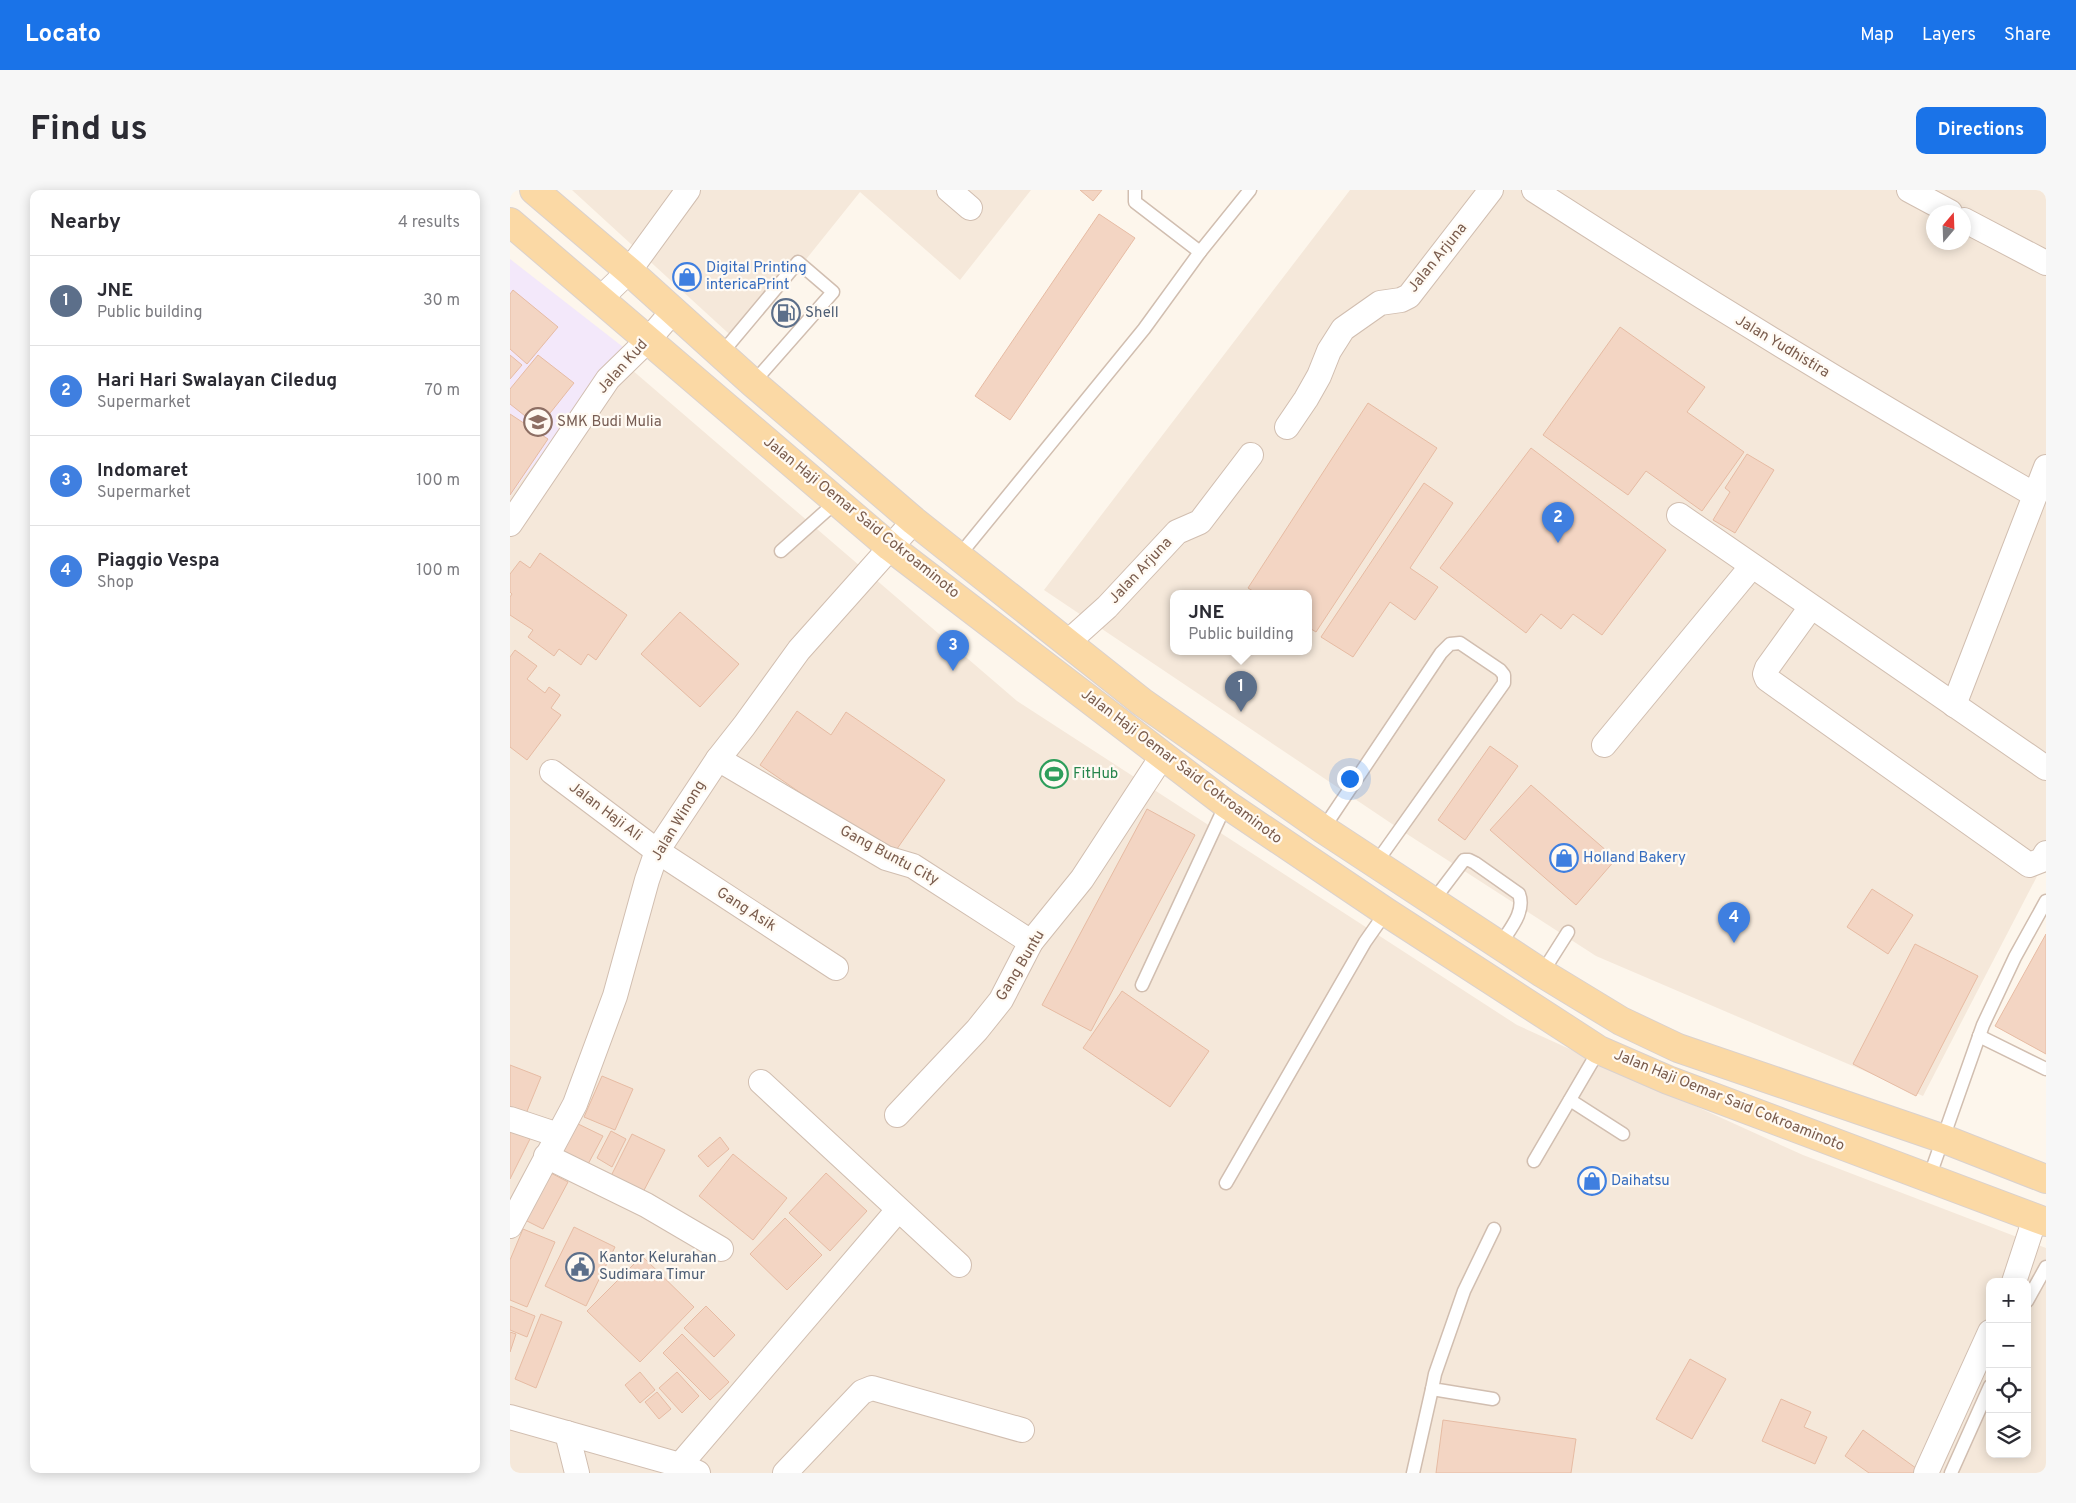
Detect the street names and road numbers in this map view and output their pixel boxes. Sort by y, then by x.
street label: Jalan Arjuna [1404,219,1472,297]
street label: Jalan Yudhistira [1731,311,1833,383]
street label: Jalan Kud [594,336,652,398]
street label: Jalan Haji Oemar Said Cokroaminoto [759,433,963,603]
street label: Jalan Arjuna [1105,534,1177,608]
street label: Jalan Haji Oemar Said Cokroaminoto [1077,685,1285,849]
street label: Jalan Winong [648,777,710,865]
street label: Jalan Haji Ali [565,778,645,846]
street label: Gang Buntu City [836,822,942,890]
street label: Gang Asik [713,884,779,936]
street label: Gang Buntu [992,927,1050,1005]
street label: Jalan Haji Oemar Said Cokroaminoto [1611,1046,1847,1156]

